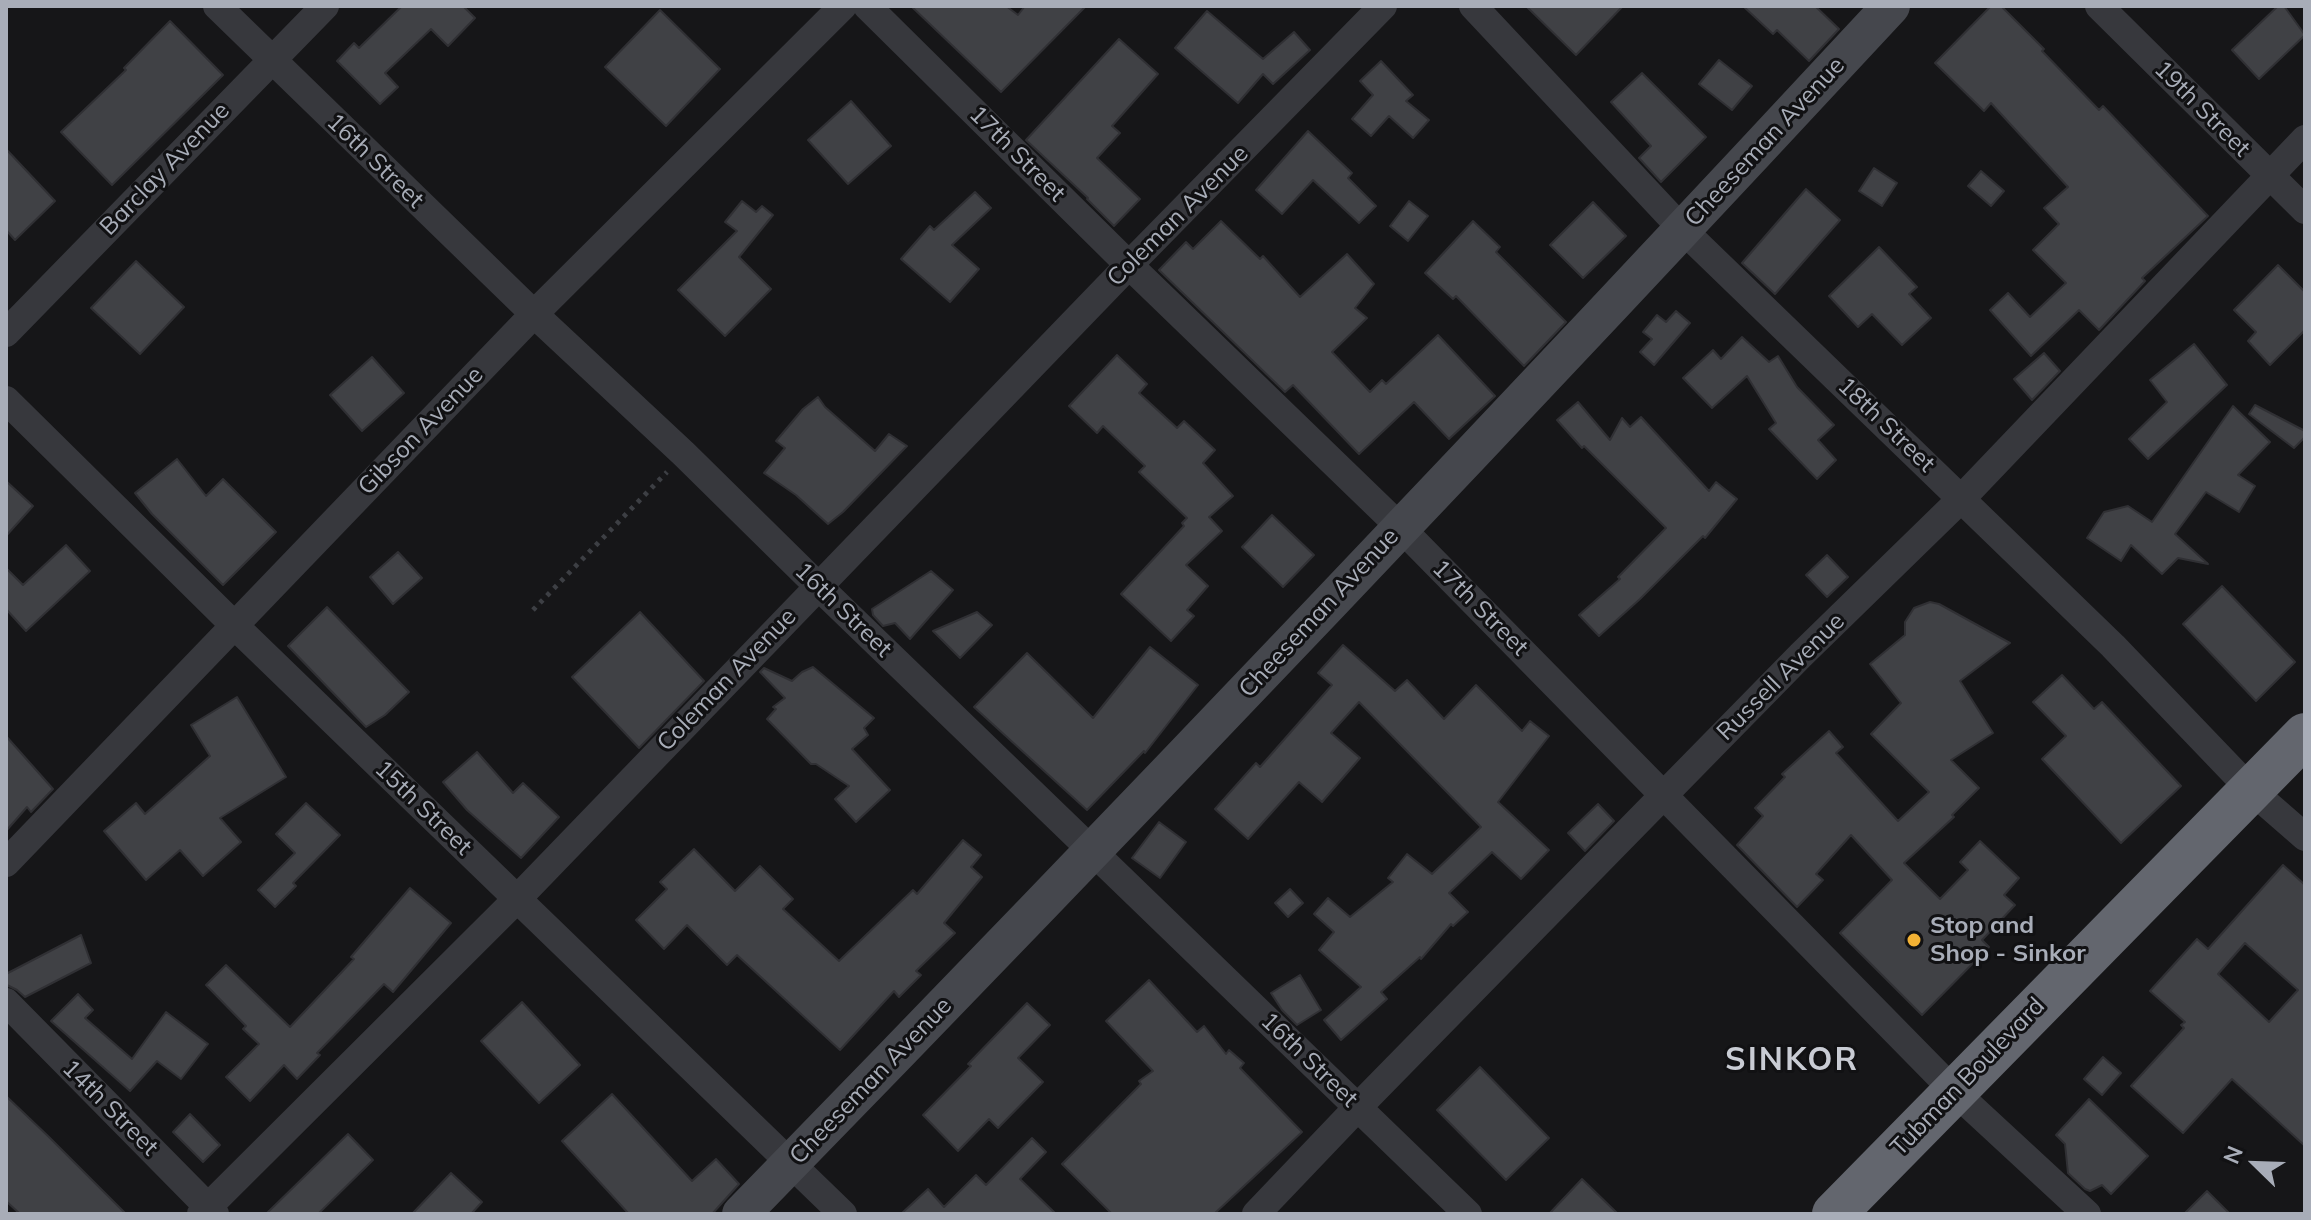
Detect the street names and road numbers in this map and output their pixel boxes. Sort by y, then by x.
street label: Cheeseman Avenue [1679,51,1851,233]
street label: 19th Street [2148,55,2256,163]
street label: Barclay Avenue [94,97,236,241]
street label: 17th Street [963,100,1071,208]
street label: 16th Street [320,108,430,214]
street label: Coleman Avenue [1102,140,1254,292]
street label: Gibson Avenue [353,361,489,501]
street label: 18th Street [1831,372,1941,478]
street label: Cheeseman Avenue [1233,522,1405,704]
street label: 17th Street [1426,554,1534,662]
street label: 16th Street [788,557,898,663]
street label: Coleman Avenue [652,603,802,757]
street label: Russell Avenue [1711,607,1851,747]
street label: 15th Street [368,755,478,861]
street label: Cheeseman Avenue [784,992,958,1170]
street label: Tubman Boulevard [1885,992,2051,1162]
street label: 16th Street [1254,1007,1364,1113]
street label: 14th Street [56,1054,164,1162]

